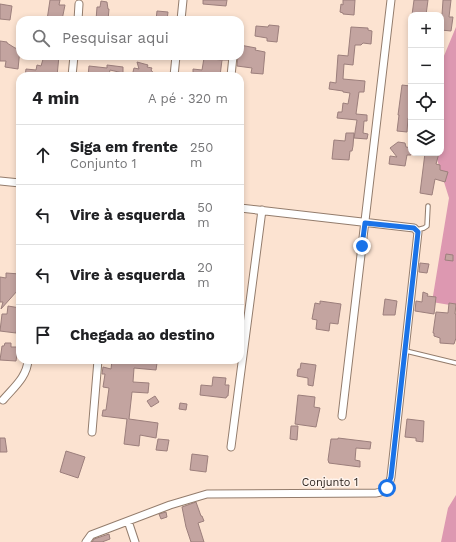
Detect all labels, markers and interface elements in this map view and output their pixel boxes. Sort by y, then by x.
map controls [408,12,444,156]
button: + [408,12,444,48]
search box [16,16,244,60]
icon: search [30,27,52,49]
text: Pesquisar aqui [62,29,169,47]
button: − [408,48,444,84]
button: locate [408,84,444,120]
text: 4 min [32,88,79,108]
text: A pé · 320 m [148,91,228,106]
button: layers [408,120,444,156]
text: Siga em frente [70,138,178,156]
text: 250 m [190,140,213,170]
icon: ahead [32,144,54,166]
text: Conjunto 1 [70,156,137,171]
text: 50 m [197,200,213,230]
icon: left [32,204,54,226]
text: Vire à esquerda [70,206,185,224]
route end [353,237,371,255]
text: 20 m [197,260,213,290]
icon: left [32,264,54,286]
text: Vire à esquerda [70,266,185,284]
icon: arrive [32,324,54,346]
text: Chegada ao destino [70,326,215,344]
street label: Conjunto 1 [302,476,358,489]
route start [378,479,396,497]

